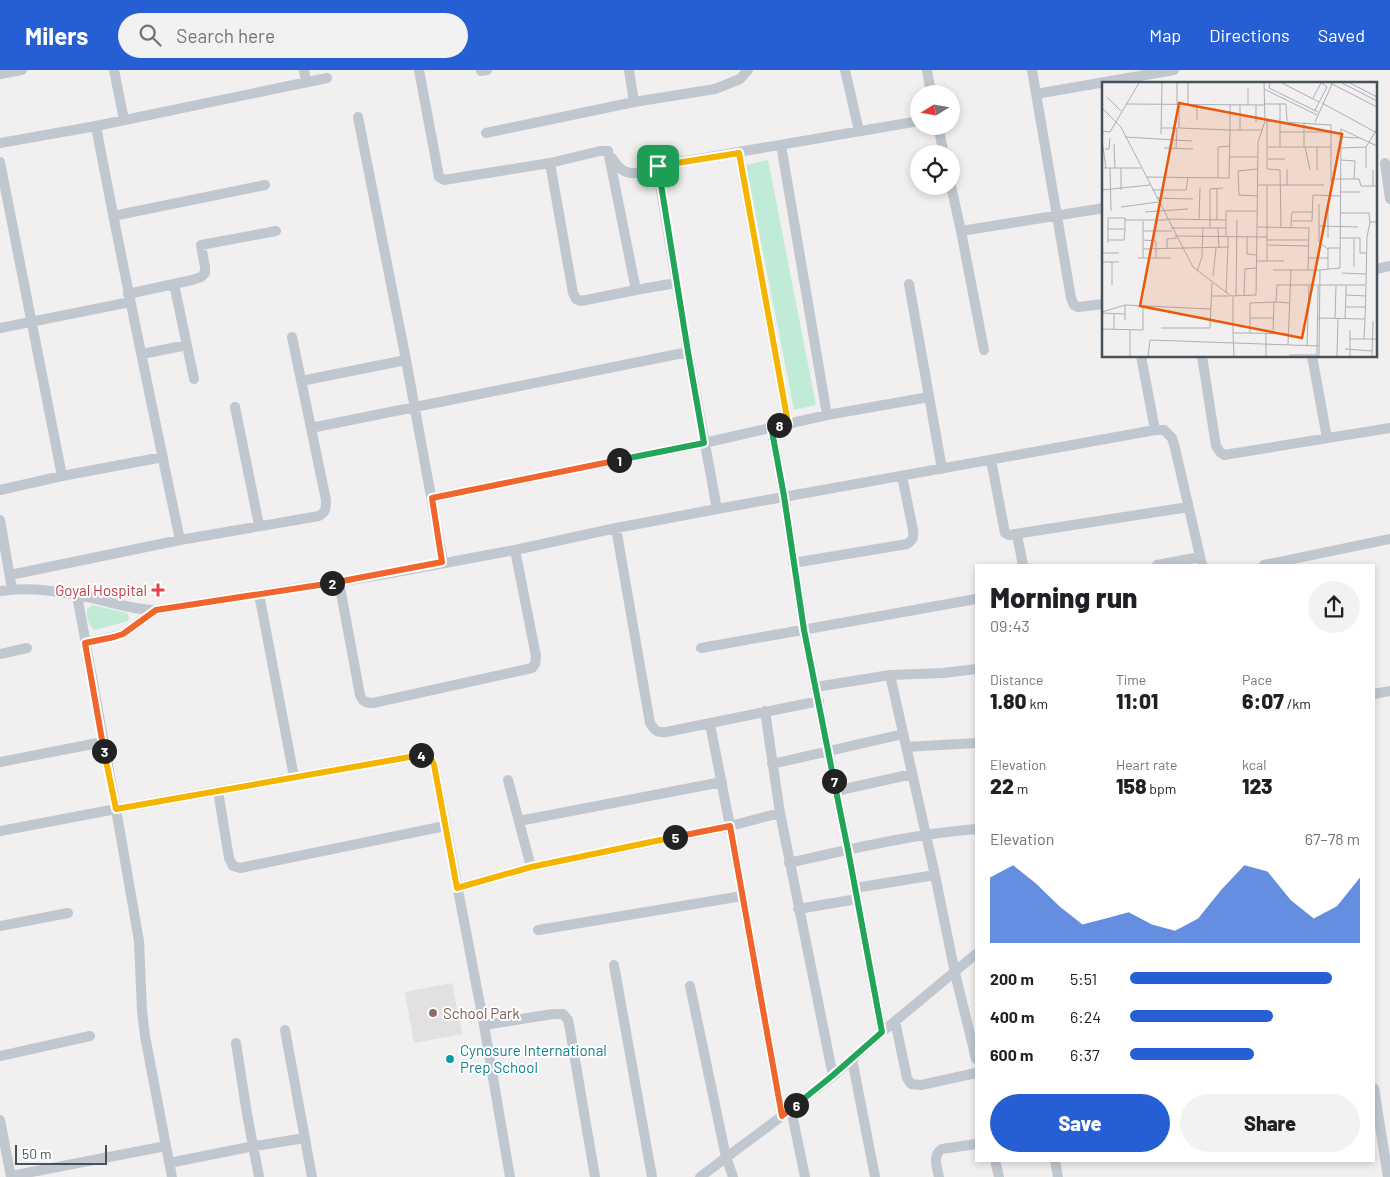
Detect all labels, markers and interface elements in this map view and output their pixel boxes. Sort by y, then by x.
search box [118,13,468,58]
text: Milers [25,21,88,50]
icon: search [136,21,164,49]
text: Search here [176,24,275,47]
text: Map [1149,24,1181,46]
text: Directions [1209,24,1290,46]
text: Saved [1318,24,1365,46]
inset map [1102,82,1378,358]
north arrow [910,85,960,135]
map controls [910,85,960,195]
pin [637,145,679,187]
button: locate [910,145,960,195]
icon: arrive [644,152,672,180]
pin: 8 [766,412,792,438]
text: 8 [776,417,783,434]
pin: 1 [606,448,632,472]
text: 1 [617,452,622,469]
pin: 2 [320,570,344,596]
text: 2 [329,575,336,592]
text: Morning run [990,580,1138,614]
place label: Goyal Hospital [55,581,147,599]
button: share [1308,581,1360,633]
marker: Goyal Hospital [151,583,165,597]
text: 09:43 [990,616,1030,635]
text: Distance [990,671,1043,688]
text: Time [1116,671,1146,688]
text: Pace [1242,671,1272,688]
text: 1.80 [990,688,1027,713]
text: 11:01 [1116,688,1158,713]
text: 6:07 [1242,688,1284,713]
text: km [1027,695,1048,712]
text: /km [1284,695,1311,712]
pin: 3 [92,738,116,764]
pin: 4 [408,742,434,768]
text: 3 [101,743,108,760]
text: 4 [417,747,426,764]
text: Elevation [990,756,1046,773]
text: Heart rate [1116,756,1177,773]
text: kcal [1242,756,1266,773]
pin: 7 [822,768,846,794]
text: 7 [831,773,838,790]
text: 22 [990,773,1014,798]
text: 158 [1116,773,1146,798]
text: 123 [1242,773,1273,798]
text: m [1014,780,1028,797]
text: bpm [1146,780,1176,797]
pin: 5 [662,824,688,850]
text: 5 [672,829,679,846]
text: Elevation [990,829,1054,848]
text: 67–78 m [1305,829,1360,848]
text: 200 m [990,969,1034,988]
text: 5:51 [1070,969,1097,988]
place label: School Park [443,1004,520,1022]
marker: School Park [427,1007,439,1019]
text: 400 m [990,1007,1034,1026]
text: 6:24 [1070,1007,1101,1026]
place label: Cynosure International Prep School [460,1041,607,1076]
text: 600 m [990,1045,1033,1064]
text: 6:37 [1070,1045,1099,1064]
marker: Cynosure International Prep School [444,1053,456,1065]
pin: 6 [784,1092,808,1118]
button: Save [990,1094,1170,1152]
button: Share [1180,1094,1360,1152]
text: 6 [793,1097,800,1114]
scale bar [15,1142,108,1165]
text: 50 m [22,1145,51,1162]

